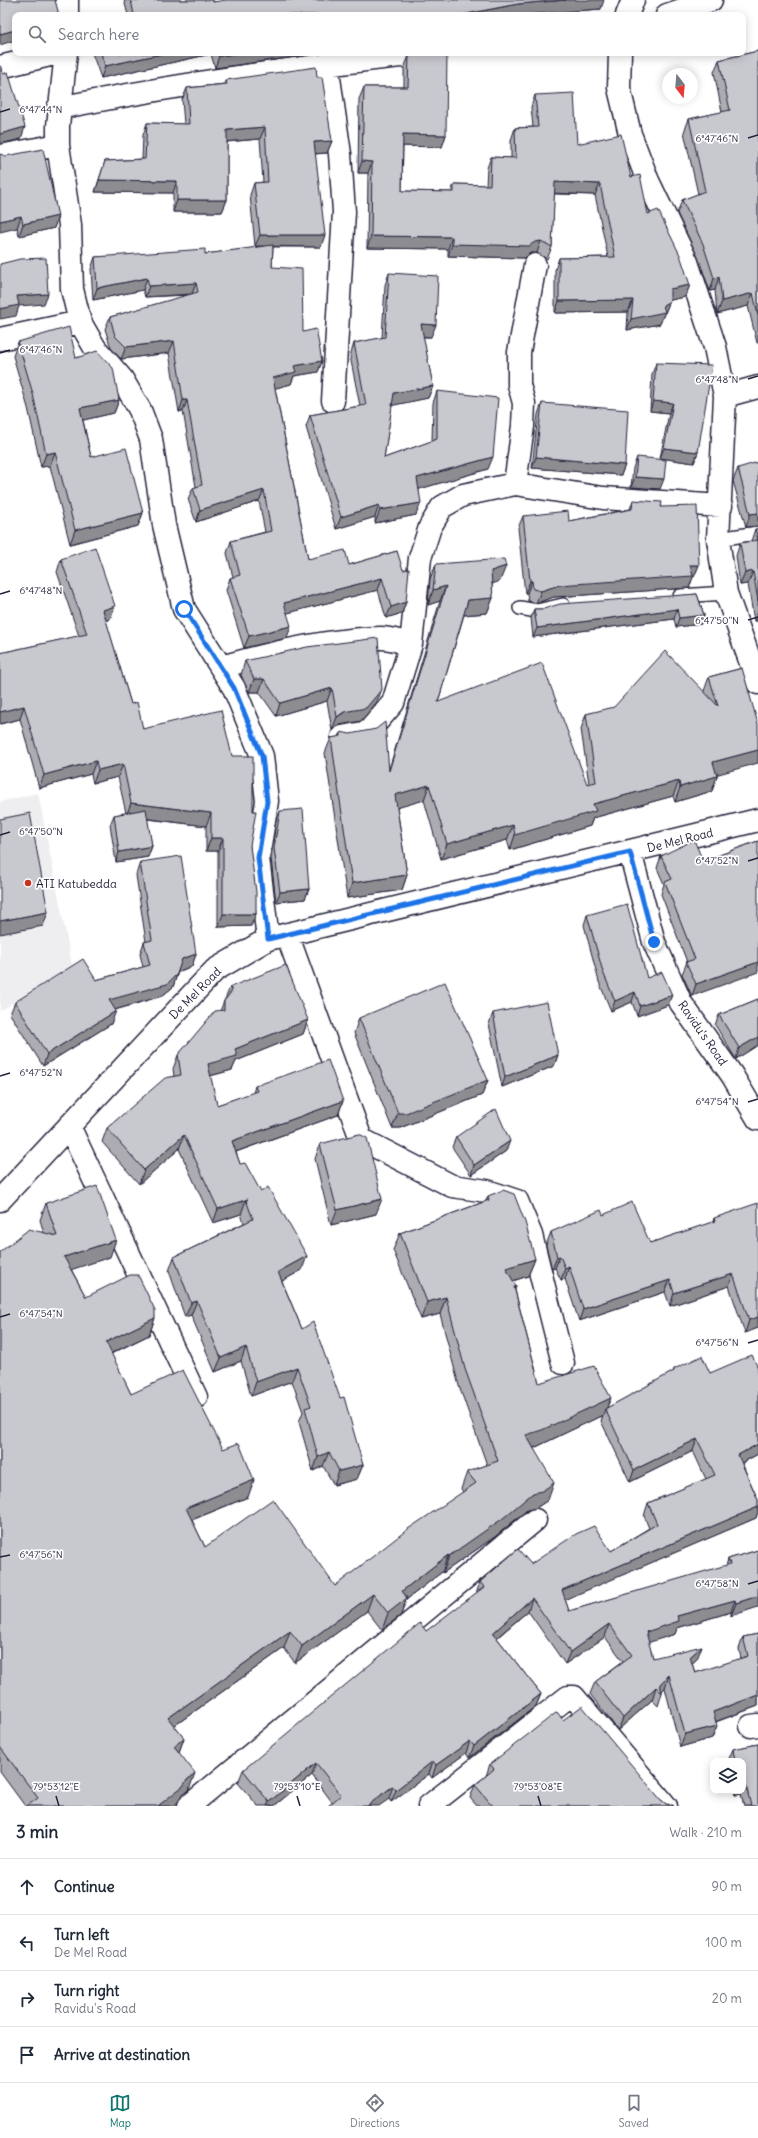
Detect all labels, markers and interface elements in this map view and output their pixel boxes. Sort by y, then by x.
search box [12,12,746,56]
icon: search [26,23,48,45]
text: Search here [58,25,139,44]
north arrow [662,68,698,104]
text: 6°47'44"N [20,103,62,116]
text: 6°47'46"N [696,132,738,145]
text: 6°47'46"N [20,343,62,356]
text: 6°47'48"N [696,373,738,386]
text: 6°47'48"N [20,584,62,597]
route start [175,600,193,618]
text: 6°47'50"N [695,614,739,627]
text: 6°47'50"N [19,825,63,838]
street label: De Mel Road [645,825,715,855]
text: 6°47'52"N [696,854,738,867]
place label: ATI Katubedda [36,876,117,891]
marker: ATI Katubedda [23,878,33,888]
route end [645,933,663,951]
street label: De Mel Road [166,964,224,1022]
street label: Ravidu's Road [675,998,731,1068]
text: 6°47'52"N [20,1066,62,1079]
text: 6°47'54"N [695,1095,739,1108]
text: 6°47'54"N [19,1307,63,1320]
text: 6°47'56"N [695,1336,739,1349]
text: 6°47'56"N [19,1548,63,1561]
text: 6°47'58"N [695,1577,739,1590]
map controls [710,1758,746,1794]
button: layers [710,1758,746,1794]
text: 79°53'12"E [33,1780,79,1793]
text: 79°53'10"E [273,1780,321,1793]
text: 79°53'08"E [514,1780,563,1793]
text: 3 min [16,1821,58,1843]
text: Walk · 210 m [669,1824,742,1841]
icon: ahead [16,1876,38,1898]
text: Continue [54,1877,115,1896]
text: 90 m [711,1878,742,1895]
text: Turn left [54,1925,109,1944]
icon: left [16,1932,38,1954]
text: 100 m [705,1934,742,1951]
text: De Mel Road [54,1944,127,1961]
text: Turn right [54,1981,119,2000]
icon: right [16,1988,38,2010]
text: 20 m [712,1990,742,2007]
text: Ravidu's Road [54,2000,136,2017]
icon: arrive [16,2044,38,2066]
text: Arrive at destination [54,2045,190,2064]
tab: Map [109,2092,131,2130]
tab: Directions [350,2092,400,2130]
tab: Saved [618,2092,649,2130]

